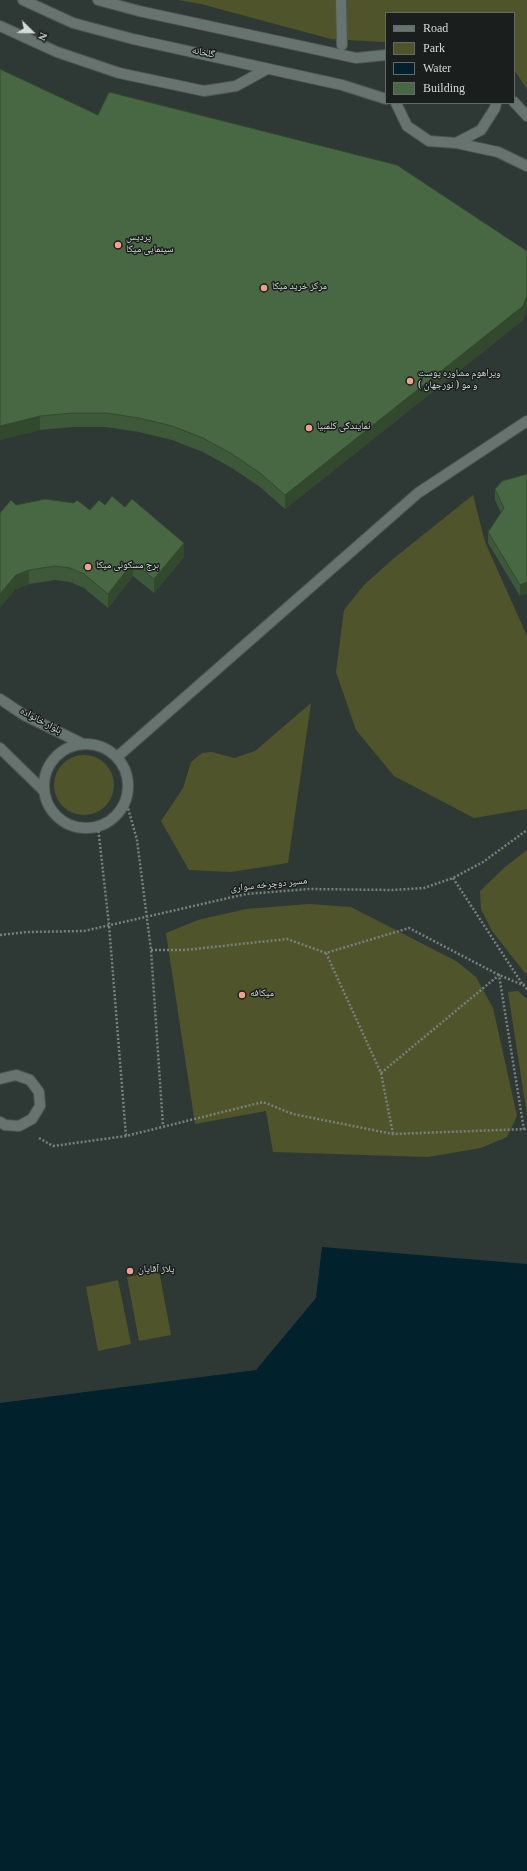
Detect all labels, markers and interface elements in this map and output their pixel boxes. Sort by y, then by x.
north arrow [12,12,52,52]
legend [385,12,515,104]
text: Road [423,21,448,35]
text: N [36,31,50,43]
text: Park [423,41,445,55]
street label: گلخانه [190,46,216,62]
text: Water [423,61,451,75]
text: Building [423,81,465,95]
place label: پردیس سینمایی میکا [126,233,174,256]
marker: پردیس سینمایی میکا [113,240,123,250]
place label: مرکز خرید میکا [272,282,327,294]
marker: مرکز خرید میکا [259,283,269,293]
place label: ویراهوم مشاوره پوست و مو ( نورجهان ) [418,369,501,392]
marker: ویراهوم مشاوره پوست و مو ( نورجهان ) [405,376,415,386]
place label: نمایندگی کلمبیا [317,422,371,434]
marker: نمایندگی کلمبیا [304,423,314,433]
place label: برج مسکونی میکا [96,561,159,573]
marker: برج مسکونی میکا [83,562,93,572]
street label: بلوار خانواده [17,706,63,738]
street label: مسیر دوچرخه سواری [230,876,308,896]
place label: میکافه [250,989,274,1001]
marker: میکافه [237,990,247,1000]
place label: پلاژ آقایان [138,1265,175,1277]
marker: پلاژ آقایان [125,1266,135,1276]

